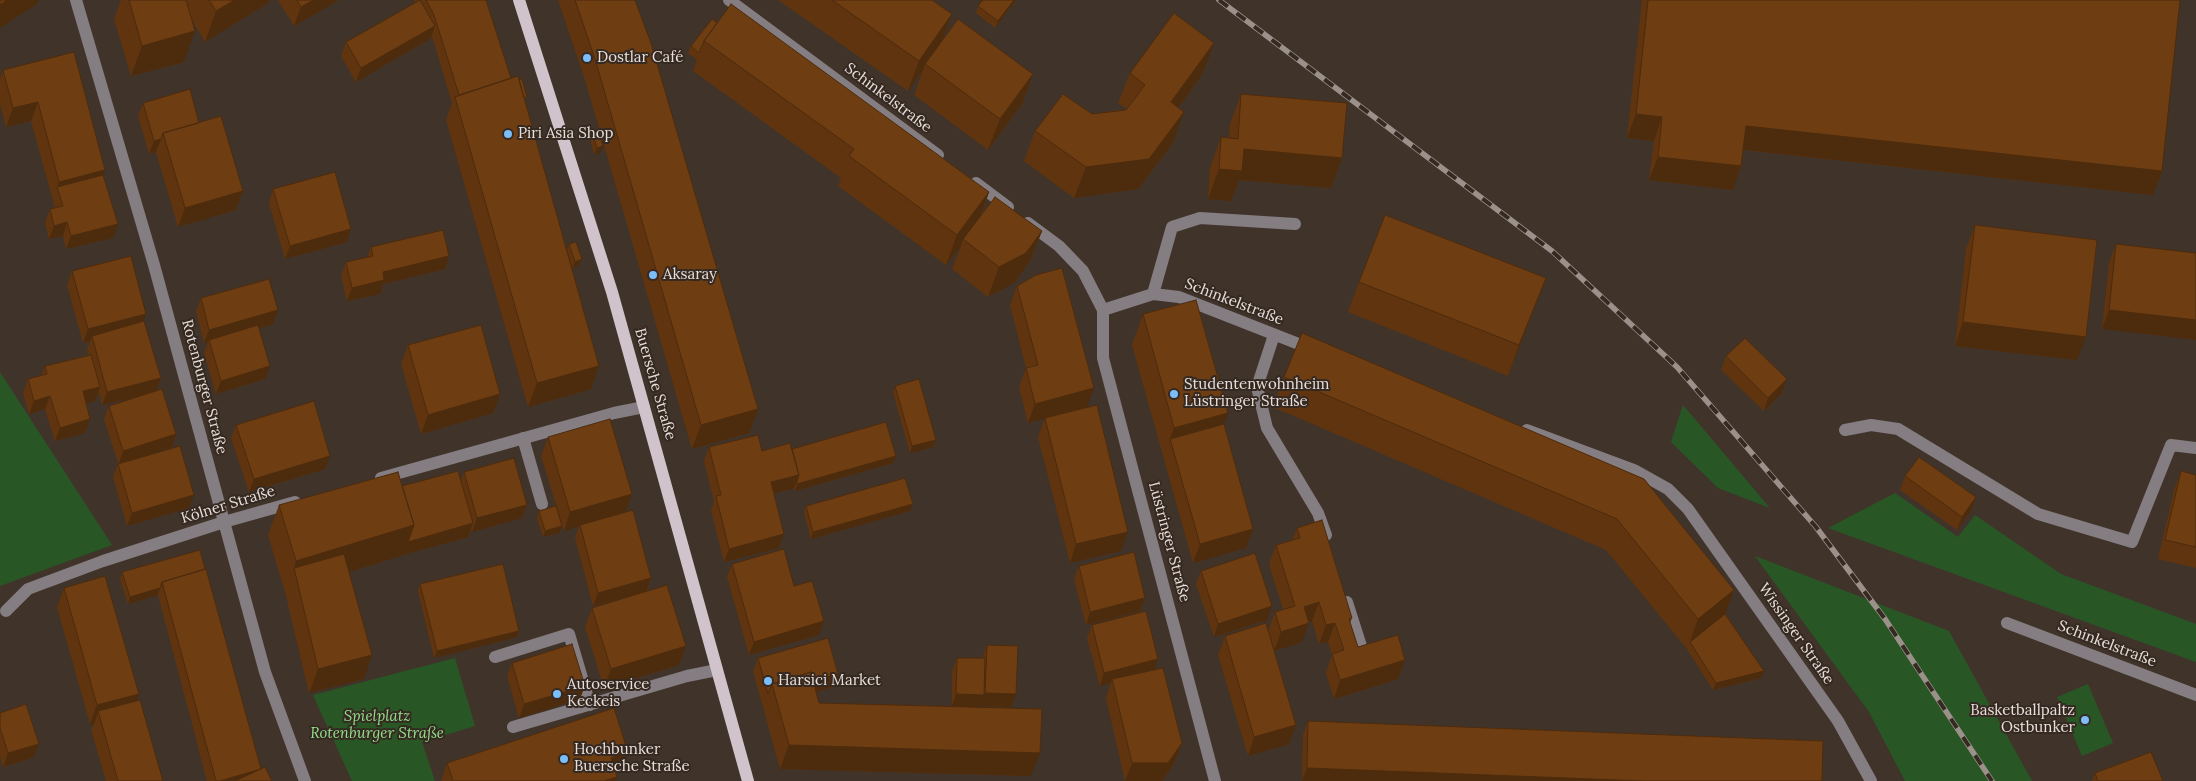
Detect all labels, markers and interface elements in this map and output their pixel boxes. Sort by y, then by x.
place label: Dostlar Café [597,49,683,67]
marker: Dostlar Café [581,52,593,64]
street label: Schinkelstraße [841,59,935,137]
place label: Piri Asia Shop [518,125,613,143]
marker: Piri Asia Shop [502,128,514,140]
place label: Aksaray [663,266,717,284]
marker: Aksaray [647,269,659,281]
street label: Schinkelstraße [1182,275,1286,329]
street label: Rotenburger Straße [177,318,231,456]
street label: Buersche Straße [630,326,680,442]
place label: Studentenwohnheim Lüstringer Straße [1184,376,1329,411]
marker: Studentenwohnheim Lüstringer Straße [1168,388,1180,400]
street label: Lüstringer Straße [1144,480,1194,604]
street label: Kölner Straße [179,482,277,528]
street label: Wissinger Straße [1754,580,1838,688]
street label: Schinkelstraße [2055,617,2159,671]
place label: Harsici Market [778,672,881,690]
marker: Harsici Market [762,675,774,687]
place label: Autoservice Keckeis [567,676,649,711]
marker: Autoservice Keckeis [551,688,563,700]
place label: Basketballpaltz Ostbunker [1970,702,2075,737]
park label: Spielplatz Rotenburger Straße [310,708,444,743]
marker: Basketballpaltz Ostbunker [2079,714,2091,726]
place label: Hochbunker Buersche Straße [574,741,690,776]
marker: Hochbunker Buersche Straße [558,753,570,765]

